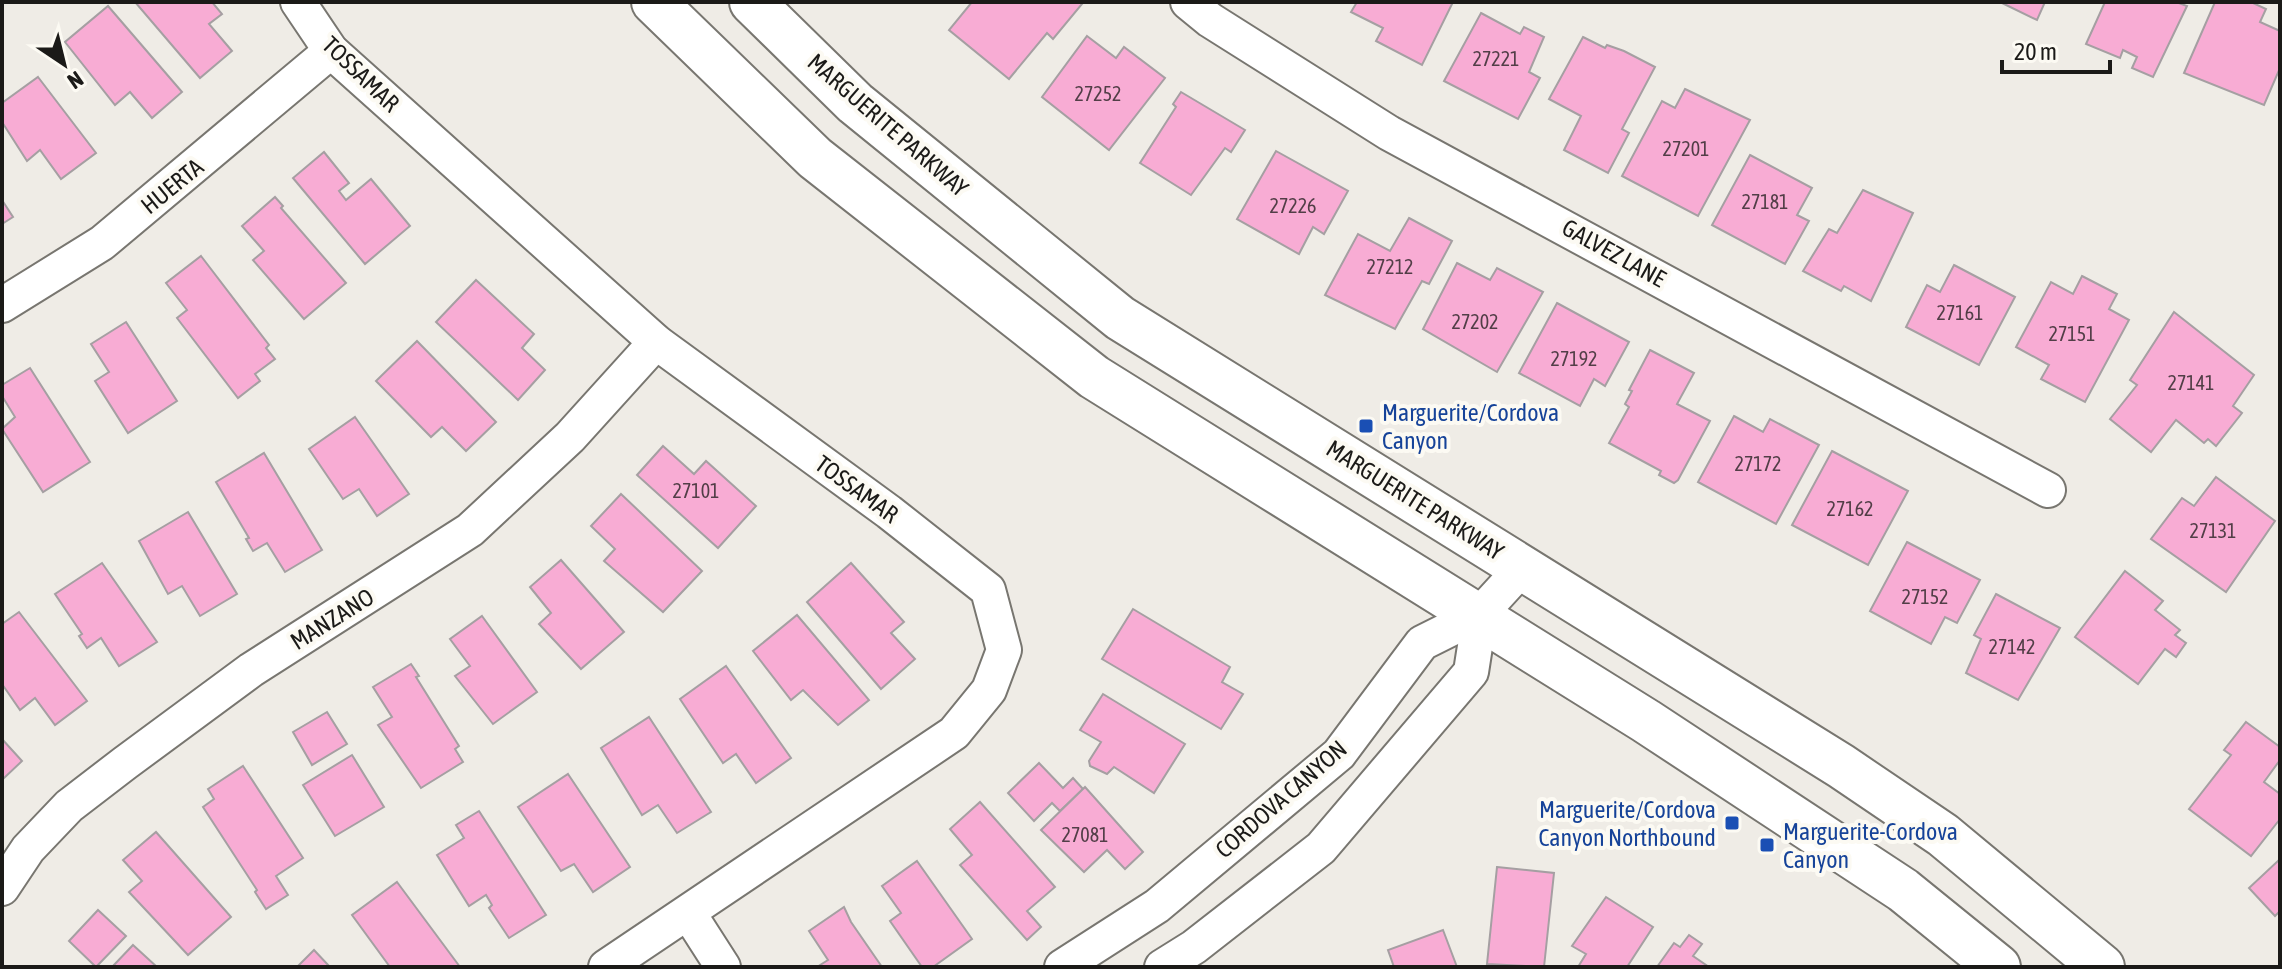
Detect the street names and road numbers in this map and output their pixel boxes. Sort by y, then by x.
street label: TOSSAMAR [317,31,405,117]
street label: MARGUERITE PARKWAY [802,48,974,202]
street label: HUERTA [136,153,209,219]
street label: GALVEZ LANE [1558,214,1670,292]
street label: MARGUERITE PARKWAY [1322,435,1509,565]
street label: TOSSAMAR [810,450,904,528]
street label: MANZANO [286,583,378,655]
street label: CORDOVA CANYON [1210,735,1352,863]

